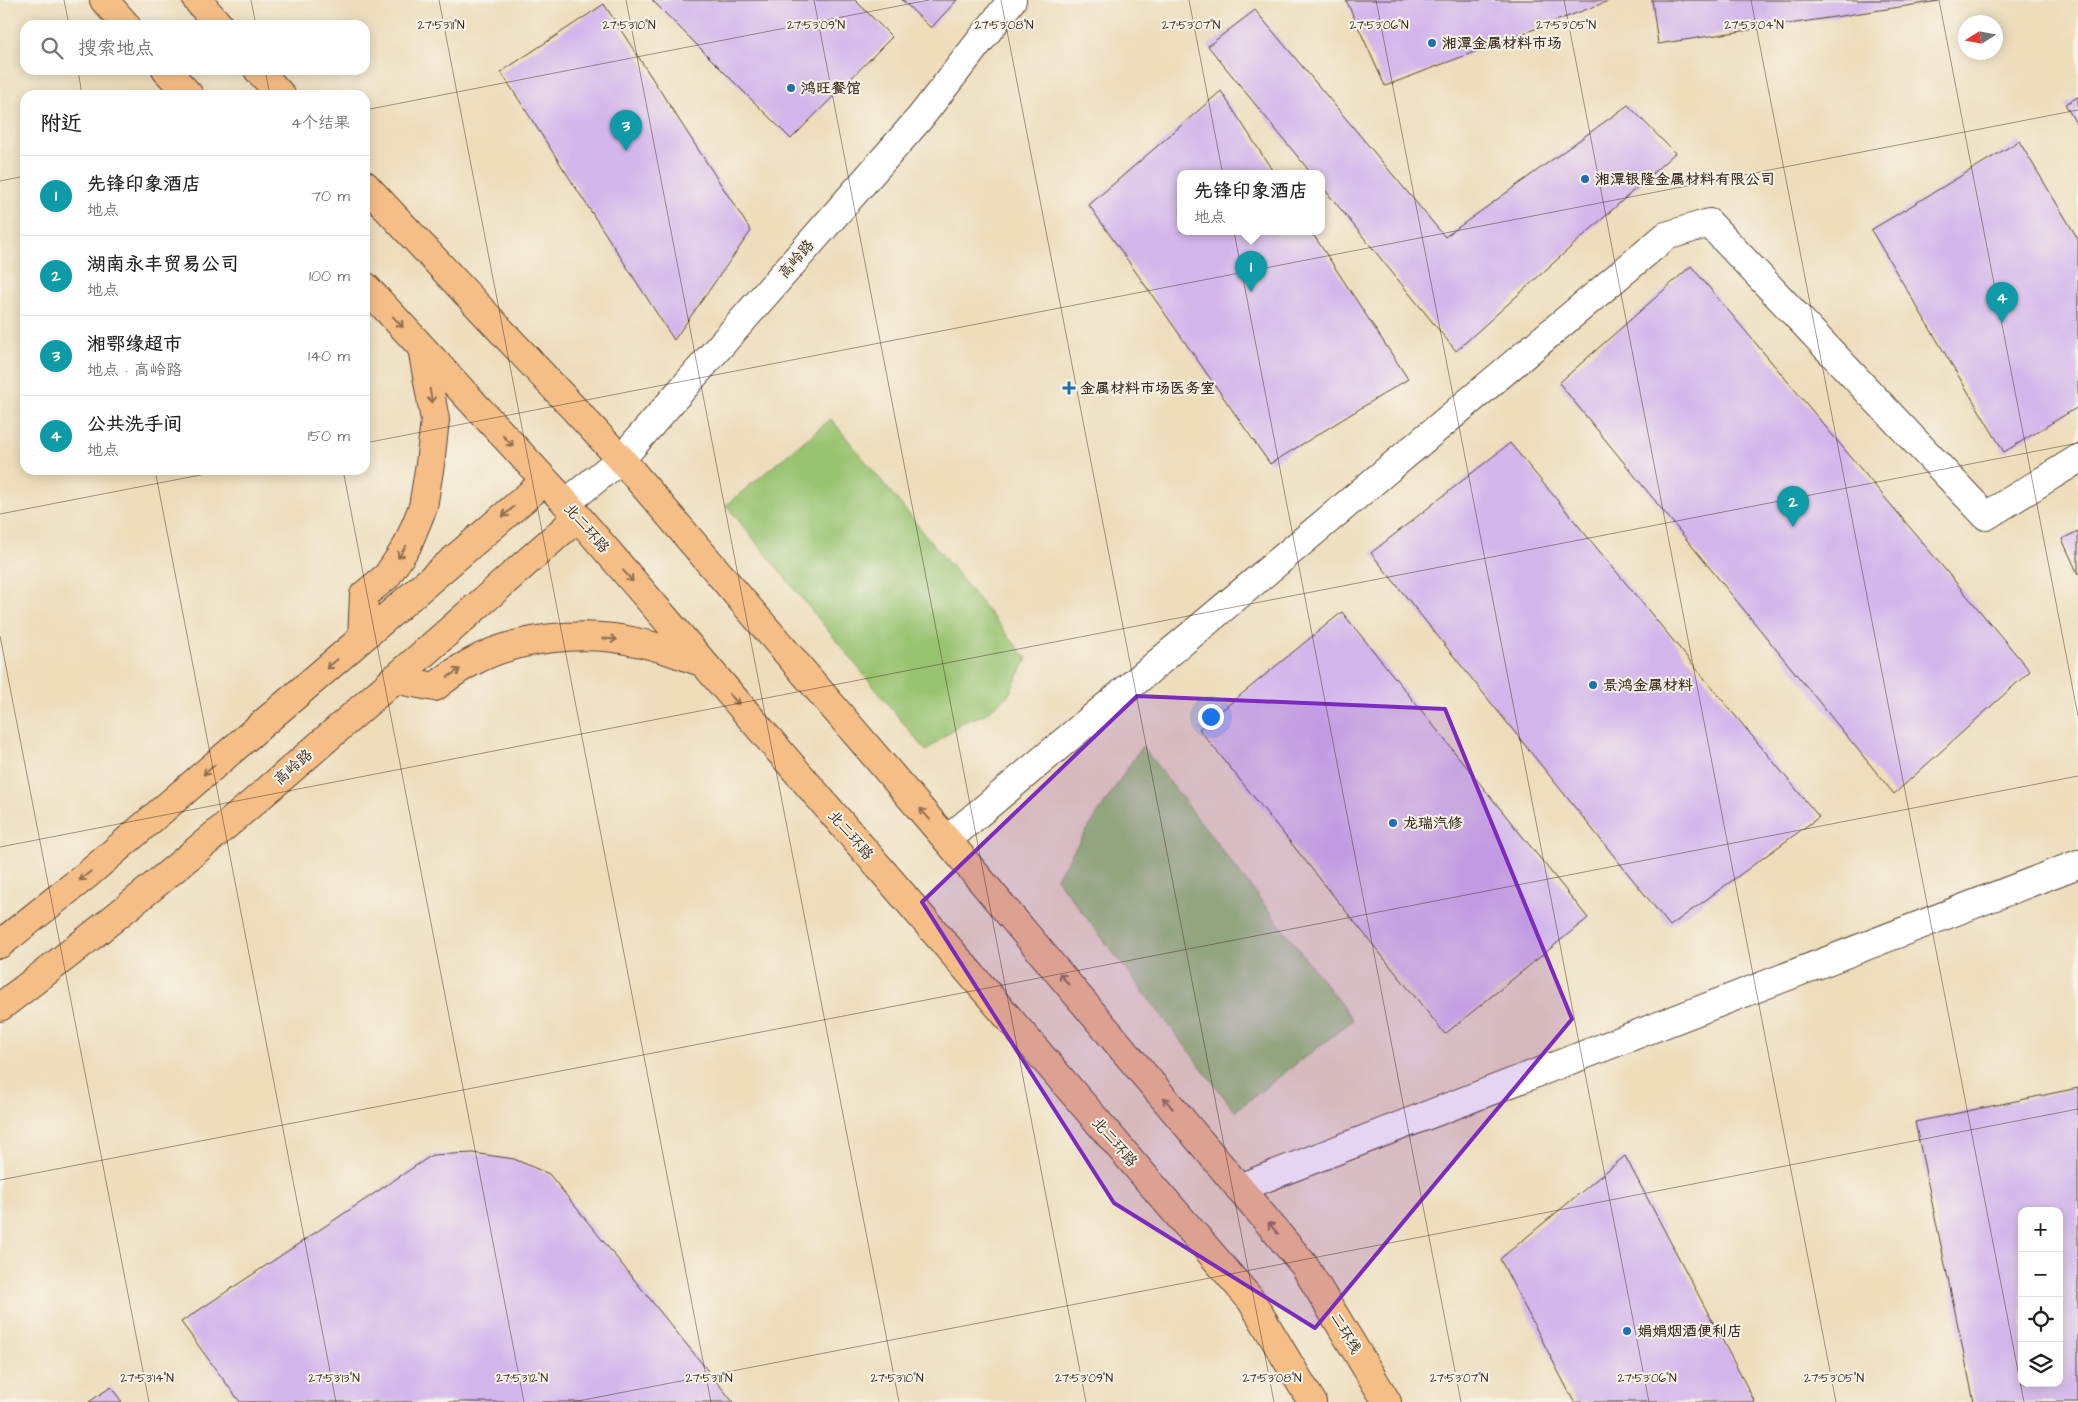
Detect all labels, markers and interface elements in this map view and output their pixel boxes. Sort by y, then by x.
north arrow [1958,15,2003,60]
text: 27°53'11"N [418,17,465,34]
text: 27°53'10"N [603,17,656,34]
text: 27°53'09"N [787,17,846,34]
text: 27°53'08"N [974,17,1034,34]
text: 27°53'07"N [1162,17,1221,34]
text: 27°53'06"N [1350,17,1409,34]
text: 27°53'05"N [1536,17,1596,34]
text: 27°53'04"N [1724,17,1784,34]
search box [20,20,370,75]
place label: 湘潭金属材料市场 [1442,33,1562,54]
icon: search [38,34,66,62]
text: 搜索地点 [78,35,154,62]
marker: 湘潭金属材料市场 [1426,37,1438,49]
place label: 鸿旺餐馆 [801,78,861,99]
marker: 鸿旺餐馆 [785,82,797,94]
text: 附近 [40,109,82,138]
pin: 3 [610,110,642,151]
text: 4个结果 [291,112,350,134]
place label: 湘潭银隆金属材料有限公司 [1595,169,1775,190]
popup [1177,170,1325,235]
text: 先锋印象酒店 [87,171,201,198]
marker: 湘潭银隆金属材料有限公司 [1579,173,1591,185]
text: 先锋印象酒店 [1194,178,1308,205]
text: 1 [55,185,57,207]
text: 70 m [311,185,350,207]
text: 地点 [87,199,119,221]
text: 地点 [1194,206,1226,228]
street label: 高岭路 [774,235,819,283]
text: 湖南永丰贸易公司 [87,251,239,278]
pin: 1 [1235,251,1267,292]
text: 2 [51,265,61,287]
text: 100 m [309,265,350,287]
text: 地点 [87,279,119,301]
pin: 4 [1986,282,2018,323]
one-way arrow [392,315,404,328]
text: 湘鄂缘超市 [87,331,182,358]
text: 3 [52,345,60,367]
text: 140 m [308,345,350,367]
text: 地点 · 高岭路 [87,359,182,381]
place label: 金属材料市场医务室 [1080,378,1215,399]
marker: 金属材料市场医务室 [1062,381,1076,395]
one-way arrow [427,387,436,403]
text: 公共洗手间 [87,411,182,438]
text: 4 [51,425,61,447]
text: 150 m [308,425,350,447]
one-way arrow [502,435,514,447]
text: 地点 [87,439,119,461]
pin: 2 [1777,486,1809,527]
street label: 北二环路 [559,499,614,558]
one-way arrow [502,507,515,518]
one-way arrow [397,545,407,559]
one-way arrow [622,569,634,582]
one-way arrow [602,634,618,643]
one-way arrow [326,658,339,669]
one-way arrow [447,668,461,678]
place label: 景鸿金属材料 [1603,675,1693,696]
marker: 景鸿金属材料 [1587,679,1599,691]
one-way arrow [728,692,739,705]
your location [1198,704,1224,730]
street label: 高岭路 [269,745,317,790]
one-way arrow [202,764,215,776]
street label: 北二环路 [823,806,878,865]
one-way arrow [920,808,931,821]
place label: 龙瑞汽修 [1403,813,1463,834]
marker: 龙瑞汽修 [1387,817,1399,829]
one-way arrow [79,870,92,881]
one-way arrow [1058,972,1070,985]
one-way arrow [1163,1097,1174,1110]
street label: 北二环路 [1087,1113,1142,1172]
map controls [2018,1207,2063,1387]
button: + [2018,1207,2063,1252]
one-way arrow [1267,1221,1279,1234]
button: − [2018,1252,2063,1297]
button: locate [2018,1297,2063,1342]
street label: 二环线 [1325,1309,1366,1358]
place label: 娟娟烟酒便利店 [1637,1321,1742,1342]
marker: 娟娟烟酒便利店 [1621,1325,1633,1337]
button: layers [2018,1342,2063,1387]
text: 27°53'14"N [120,1370,174,1387]
text: 27°53'13"N [308,1370,360,1387]
text: 27°53'12"N [496,1370,549,1387]
text: 27°53'11"N [686,1370,733,1387]
text: 27°53'10"N [871,1370,924,1387]
text: 27°53'09"N [1055,1370,1114,1387]
text: 27°53'08"N [1242,1370,1302,1387]
text: 27°53'07"N [1430,1370,1489,1387]
text: 27°53'06"N [1618,1370,1677,1387]
text: 27°53'05"N [1804,1370,1864,1387]

